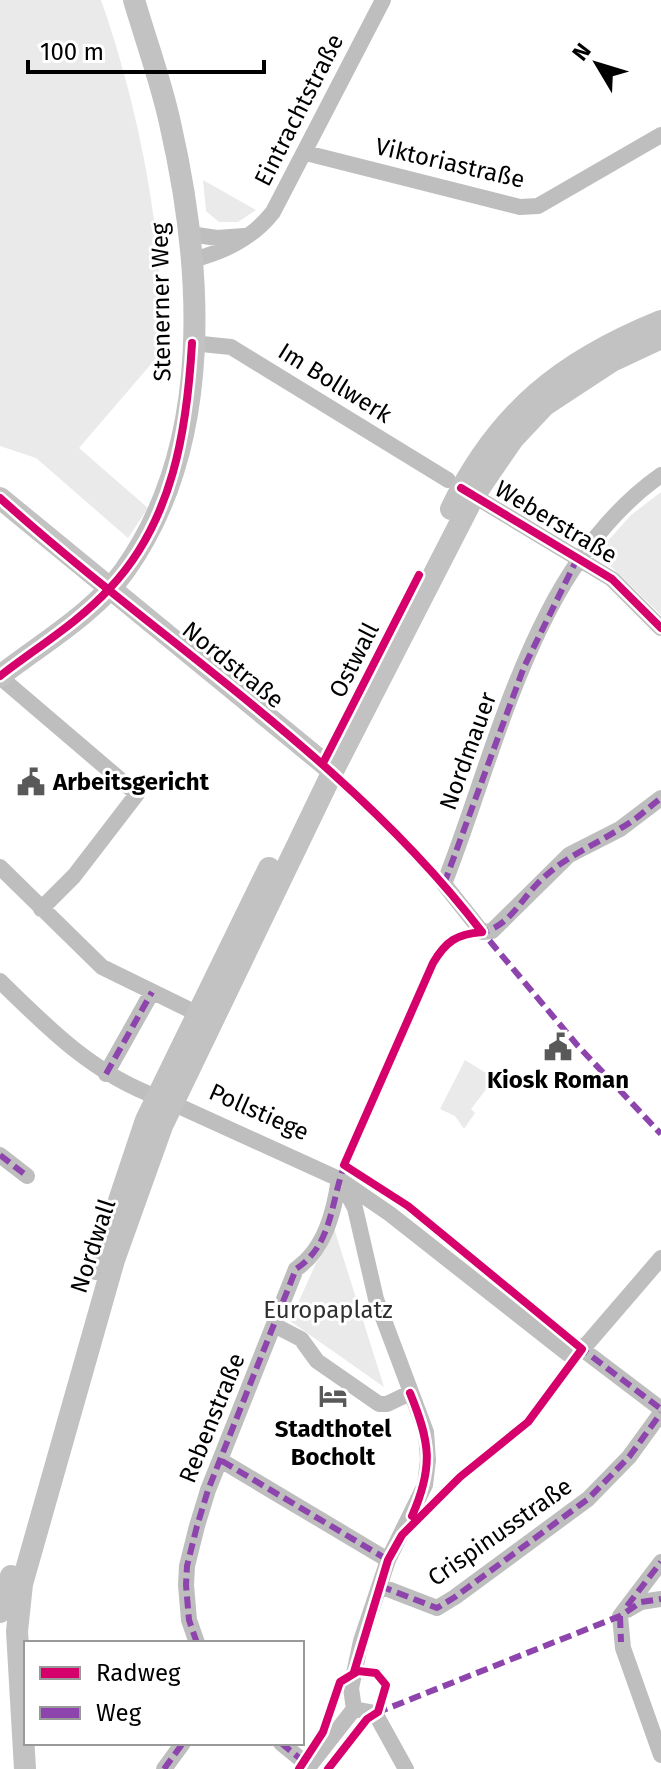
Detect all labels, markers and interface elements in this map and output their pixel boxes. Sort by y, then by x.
scale bar [28,24,264,74]
north arrow [557,24,637,104]
street label: Eintrachtstraße [249,29,349,191]
text: 100 m [40,38,104,66]
text: N [567,38,597,66]
street label: Viktoriastraße [373,132,527,194]
street label: Stenerner Weg [146,222,176,382]
street label: Im Bollwerk [273,337,398,429]
street label: Weberstraße [490,475,622,569]
street label: Nordstraße [177,616,289,714]
street label: Ostwall [323,618,385,702]
street label: Nordmauer [434,688,502,814]
public building icon: Arbeitsgericht [16,767,46,797]
place label: Arbeitsgericht [52,768,210,796]
public building icon: Kiosk Roman [543,1032,573,1062]
place label: Kiosk Roman [487,1066,629,1094]
street label: Pollstiege [205,1078,313,1146]
street label: Nordwall [65,1195,121,1297]
park label: Europaplatz [263,1296,393,1324]
street label: Rebenstraße [173,1349,251,1487]
hotel icon: Stadthotel Bocholt [318,1381,348,1411]
place label: Stadthotel Bocholt [275,1415,392,1471]
street label: Crispinusstraße [423,1472,577,1592]
legend [24,1641,304,1745]
text: Radweg [96,1659,181,1687]
text: Weg [96,1699,142,1727]

